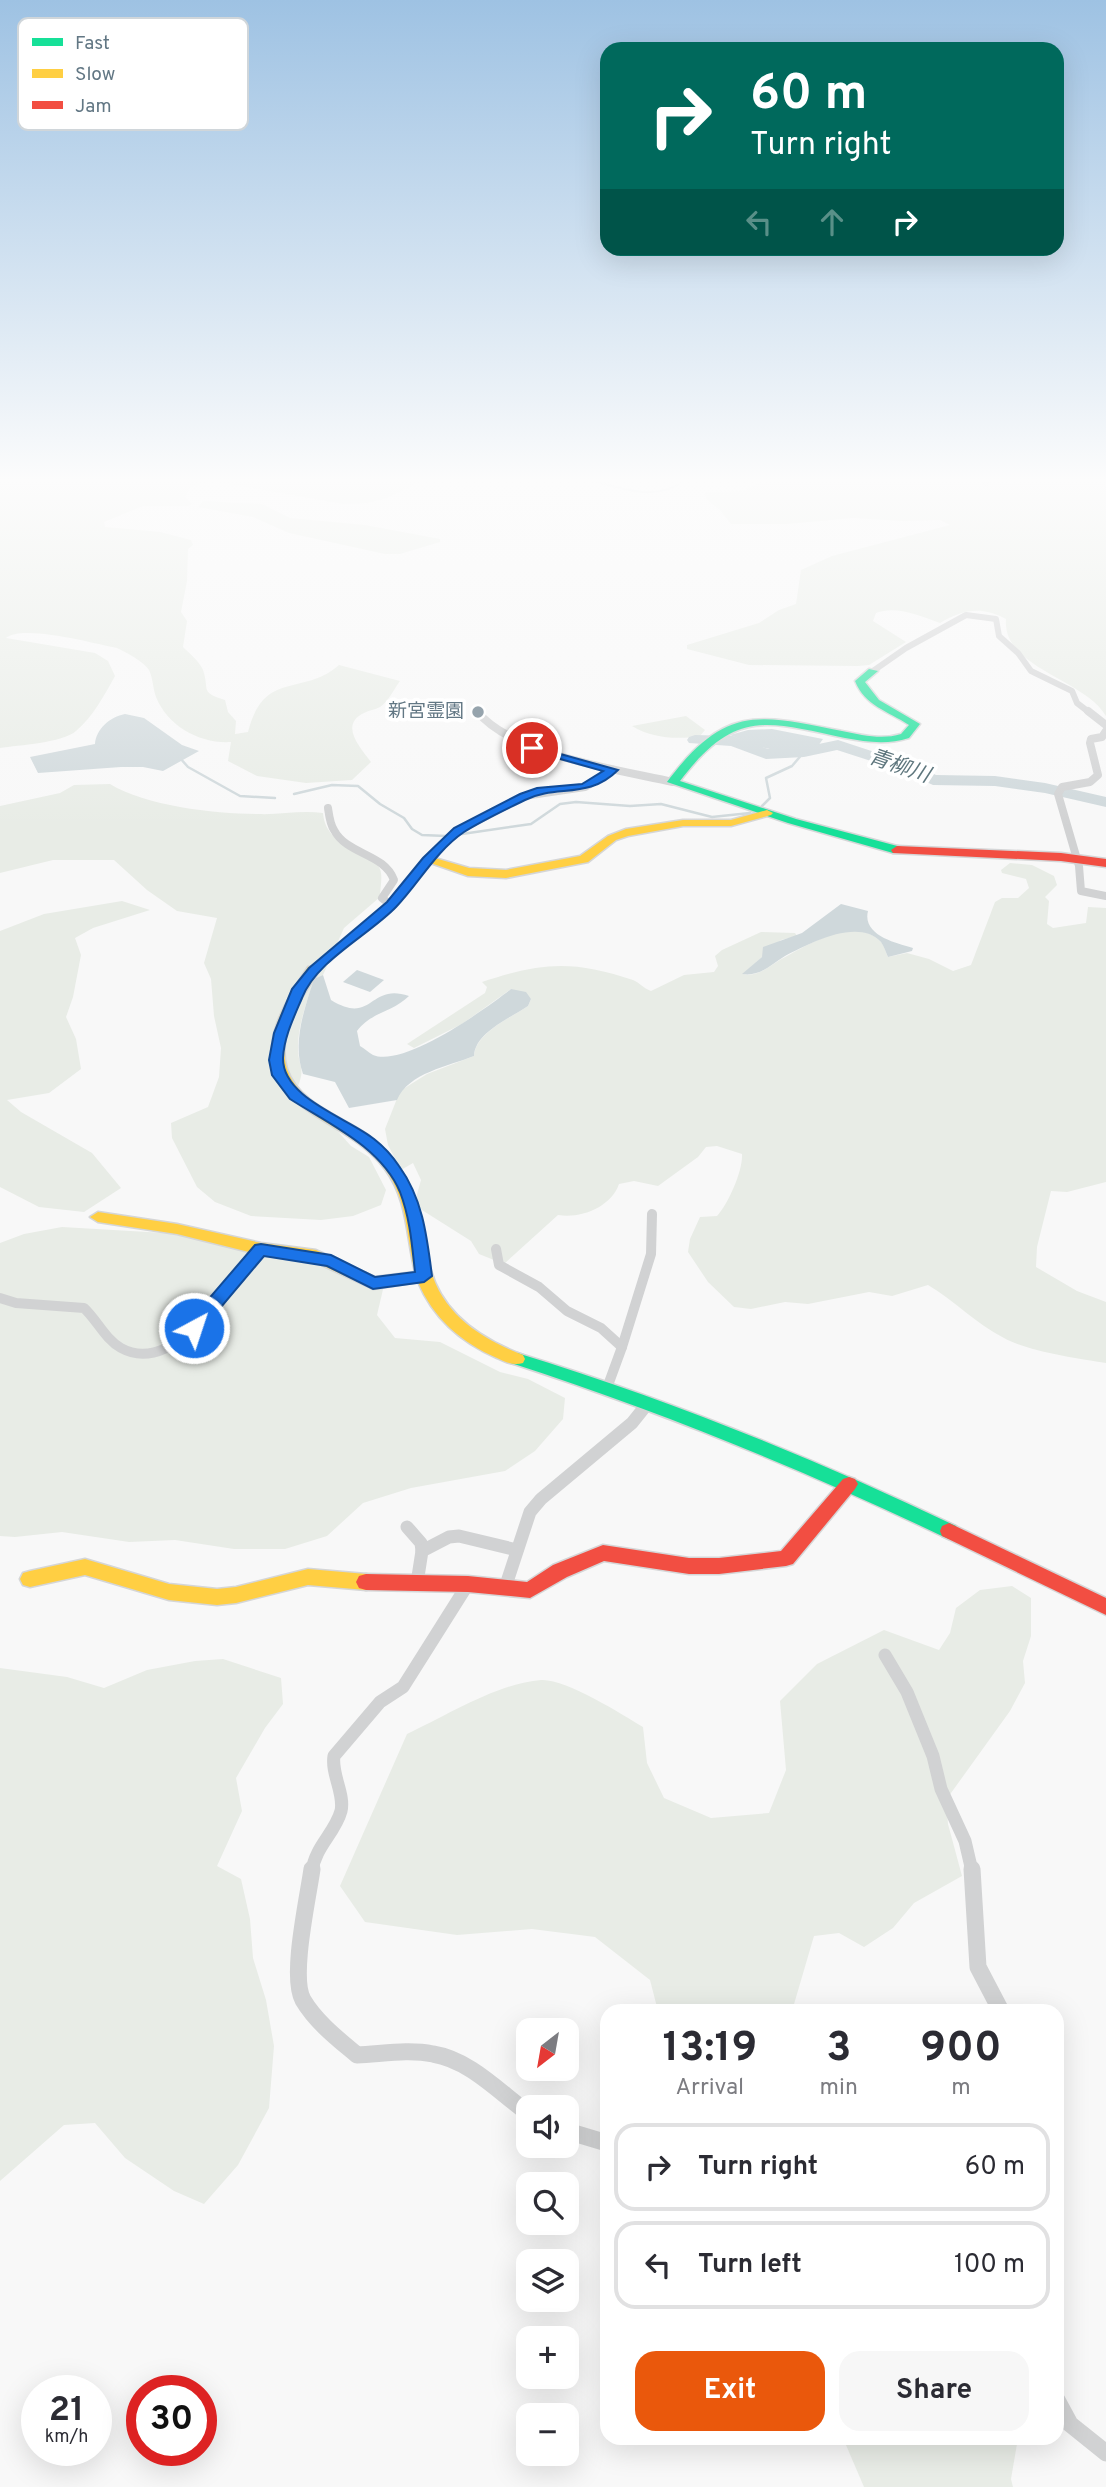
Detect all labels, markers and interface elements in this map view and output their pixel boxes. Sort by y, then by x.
legend [18,18,248,130]
text: Fast [75,32,110,56]
text: Slow [75,63,115,87]
text: 60 m [750,65,868,127]
icon: right [635,70,726,161]
text: Jam [75,95,112,119]
text: Turn right [750,126,892,166]
icon: left [740,203,778,241]
icon: ahead [813,203,851,241]
icon: right [886,203,924,241]
place label: 新宮霊園 [388,700,464,724]
marker: 新宮霊園 [470,704,486,720]
pin [502,718,562,778]
icon: arrive [513,729,551,767]
water label: 青柳川 [865,744,935,791]
position arrow [157,1291,231,1365]
north arrow [516,2018,579,2081]
map controls [516,2018,579,2466]
text: 13:19 [662,2023,757,2076]
text: 3 [826,2023,851,2076]
text: 900 [920,2023,1002,2076]
text: Arrival [676,2074,744,2103]
text: min [820,2074,858,2103]
text: m [951,2074,971,2103]
button: sound [516,2095,579,2158]
icon: right [639,2148,677,2186]
text: Turn right [698,2151,818,2184]
text: 60 m [965,2151,1025,2184]
button: search [516,2172,579,2235]
icon: left [639,2246,677,2284]
button: layers [516,2249,579,2312]
text: Turn left [698,2249,802,2282]
text: 100 m [954,2249,1025,2282]
button: + [516,2326,579,2389]
button: Exit [635,2351,825,2431]
button: Share [839,2351,1029,2431]
speed limit sign: 30 [126,2375,217,2466]
text: 21 [49,2389,84,2433]
button: − [516,2403,579,2466]
text: km/h [45,2426,88,2449]

